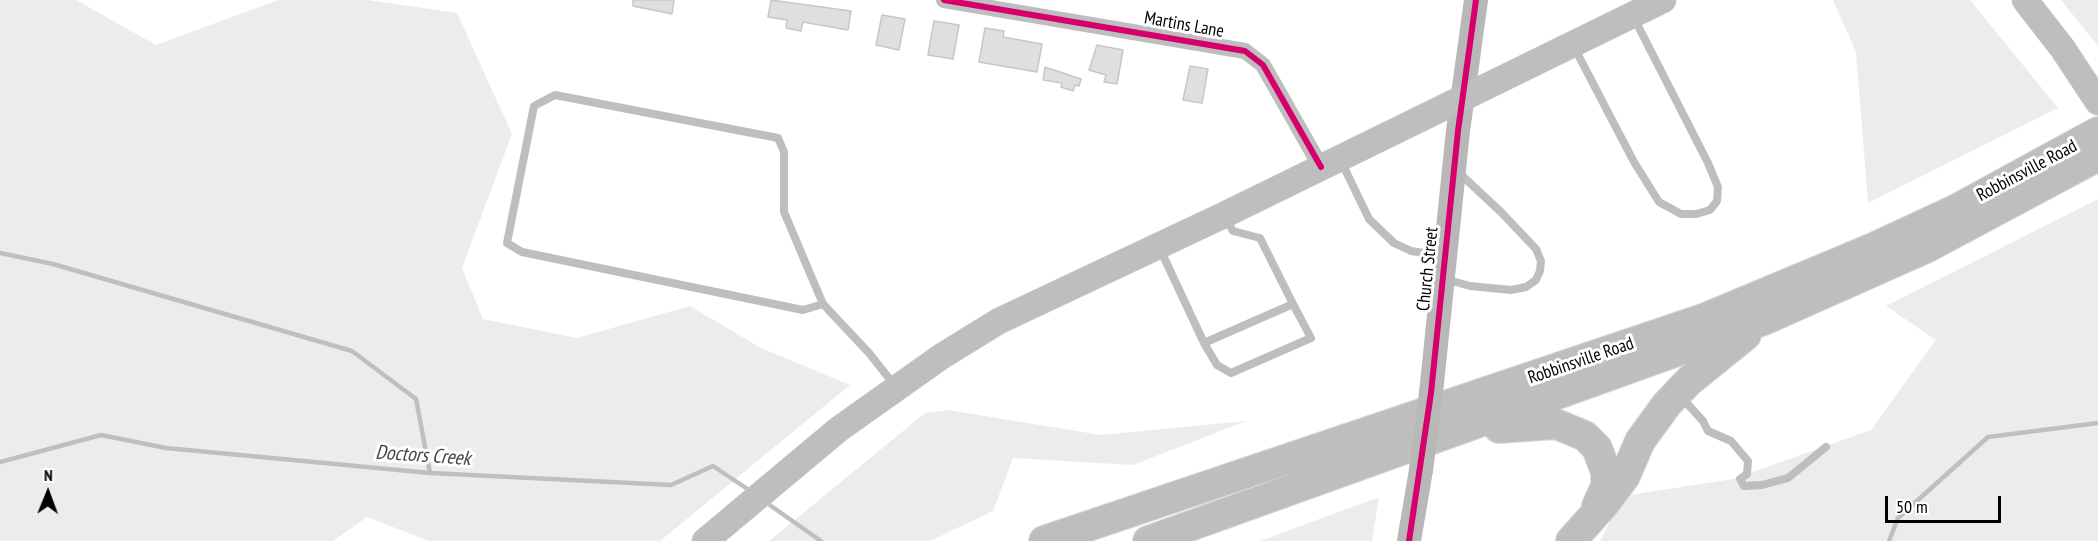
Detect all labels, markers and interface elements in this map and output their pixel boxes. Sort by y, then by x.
street label: Martins Lane [1143,7,1225,43]
street label: Robbinsville Road [1973,136,2081,206]
street label: Church Street [1413,226,1443,312]
street label: Robbinsville Road [1525,333,1637,389]
water label: Doctors Creek [375,441,471,471]
north arrow [18,463,78,523]
text: N [44,465,53,485]
scale bar [1888,484,2004,522]
text: 50 m [1896,495,1928,518]

